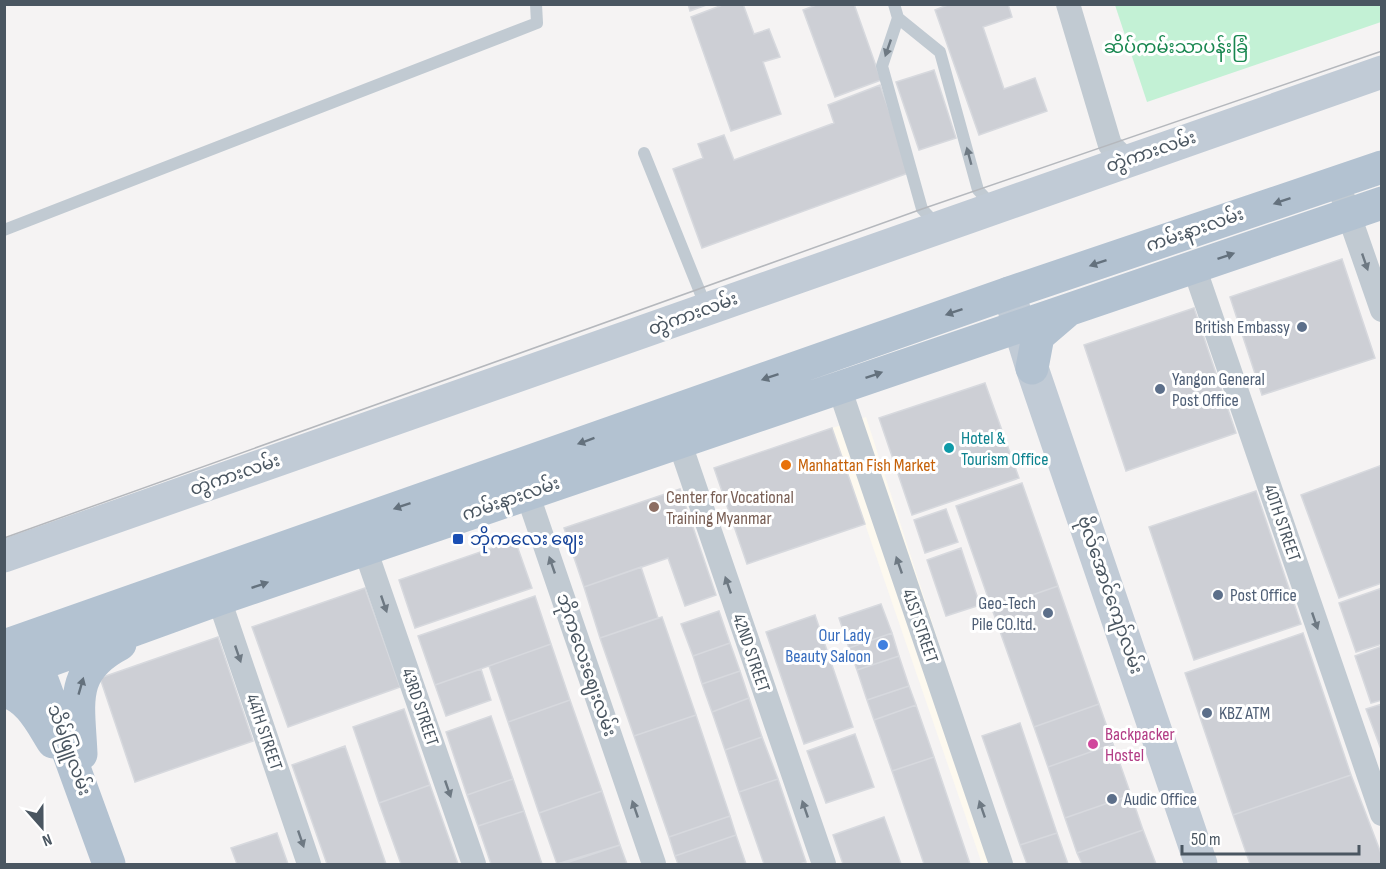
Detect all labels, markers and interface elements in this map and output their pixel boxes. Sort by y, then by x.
park label: ဆိပ်ကမ်းသာပန်းခြံ [1104,33,1248,62]
one-way arrow [882,40,892,58]
street label: တွဲကားလမ်း [1102,124,1200,181]
one-way arrow [963,147,973,165]
one-way arrow [1273,196,1291,206]
street label: ကမ်းနားလမ်း [1142,201,1248,260]
one-way arrow [1217,251,1235,260]
one-way arrow [1361,253,1370,271]
one-way arrow [1089,259,1107,268]
street label: တွဲကားလမ်း [644,285,742,344]
one-way arrow [945,308,963,318]
place label: British Embassy [1195,317,1290,338]
marker: British Embassy [1295,320,1309,334]
place label: Yangon General Post Office [1172,369,1265,411]
one-way arrow [865,370,883,379]
one-way arrow [761,372,779,382]
marker: Yangon General Post Office [1153,382,1167,396]
place label: Hotel & Tourism Office [961,428,1048,470]
one-way arrow [577,437,595,446]
marker: Hotel & Tourism Office [942,441,956,455]
street label: တွဲကားလမ်း [186,447,284,504]
place label: Manhattan Fish Market [798,455,936,476]
marker: Manhattan Fish Market [779,458,793,472]
street label: ကမ်းနားလမ်း [458,470,564,529]
street label: 40TH STREET [1259,482,1305,564]
place label: Center for Vocational Training Myanmar [666,487,794,529]
marker: Center for Vocational Training Myanmar [647,500,661,514]
one-way arrow [393,502,411,512]
street label: ဗိုလ်အောင်ကျော်လမ်း [1069,512,1151,678]
place label: ဘိုကလေး ဈေး [470,525,584,554]
marker: ဘိုကလေး ဈေး [451,532,465,546]
one-way arrow [547,556,557,574]
one-way arrow [894,556,904,574]
one-way arrow [723,576,733,594]
one-way arrow [251,580,269,589]
place label: Post Office [1230,585,1297,606]
street label: 41ST STREET [898,586,942,666]
marker: Post Office [1211,588,1225,602]
street label: ဘိုကလေးဈေးလမ်း [548,589,624,741]
place label: Geo-Tech Pile CO.ltd. [972,593,1036,635]
one-way arrow [380,595,390,613]
marker: Geo-Tech Pile CO.ltd. [1041,606,1055,620]
street label: 42ND STREET [728,611,774,695]
one-way arrow [1311,612,1321,630]
place label: Our Lady Beauty Saloon [785,625,871,667]
marker: Our Lady Beauty Saloon [876,638,890,652]
one-way arrow [234,645,244,663]
street label: 43RD STREET [397,666,443,748]
one-way arrow [77,677,87,695]
street label: 44TH STREET [241,691,287,773]
street label: သိမ်ဖြူလမ်း [39,700,99,800]
place label: KBZ ATM [1219,703,1270,724]
marker: KBZ ATM [1200,706,1214,720]
place label: Backpacker Hostel [1105,724,1175,766]
marker: Backpacker Hostel [1086,737,1100,751]
one-way arrow [443,780,453,798]
place label: Audic Office [1123,789,1197,810]
marker: Audic Office [1105,792,1119,806]
north arrow [12,797,72,857]
one-way arrow [630,800,639,818]
one-way arrow [799,800,809,818]
one-way arrow [977,800,986,818]
scale bar [1182,818,1359,856]
text: N [39,829,54,850]
text: 50 m [1191,829,1221,850]
one-way arrow [296,830,306,848]

